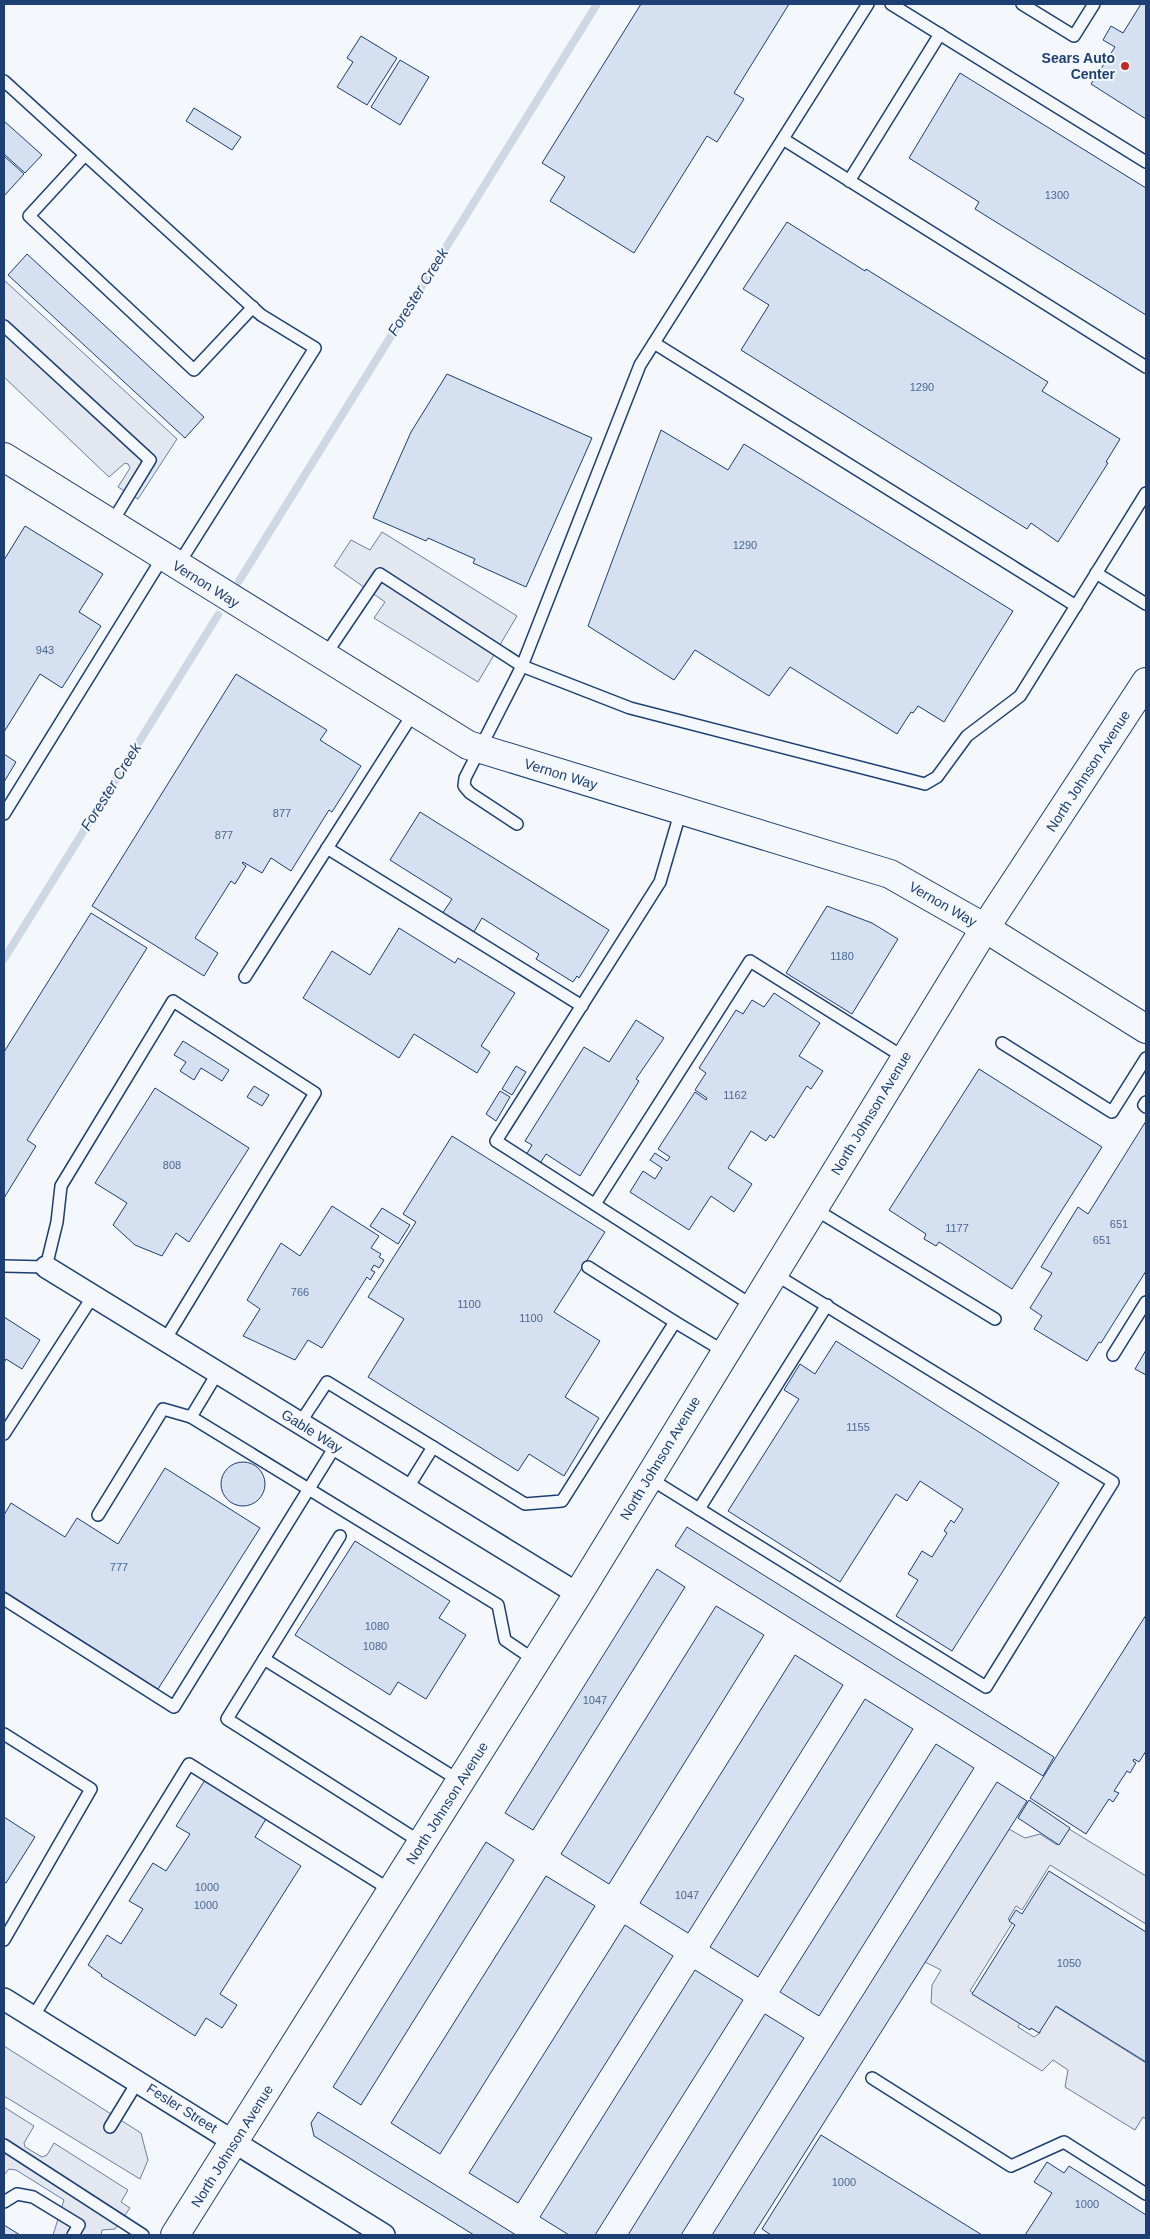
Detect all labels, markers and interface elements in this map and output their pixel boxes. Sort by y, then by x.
place label: Sears Auto Center [1042,50,1116,82]
marker: Sears Auto Center [1119,60,1131,72]
house number: 1300 [1045,189,1069,201]
water label: Forester Creek [384,244,452,339]
house number: 1290 [910,381,934,393]
house number: 1290 [733,539,757,551]
street label: Vernon Way [170,557,242,611]
house number: 943 [36,644,54,656]
street label: North Johnson Avenue [1043,707,1133,835]
water label: Forester Creek [77,739,145,834]
street label: Vernon Way [522,755,600,793]
house number: 877 [273,807,291,819]
house number: 877 [215,829,233,841]
street label: Vernon Way [906,878,980,930]
house number: 1180 [830,950,854,962]
street label: North Johnson Avenue [828,1048,914,1178]
house number: 1162 [723,1089,747,1101]
house number: 808 [163,1159,181,1171]
house number: 651 [1110,1218,1128,1230]
house number: 1177 [945,1222,969,1234]
house number: 651 [1093,1234,1111,1246]
house number: 766 [291,1286,309,1298]
house number: 1100 [457,1298,481,1310]
house number: 1100 [519,1312,543,1324]
street label: North Johnson Avenue [617,1393,703,1523]
street label: Gable Way [279,1406,345,1456]
house number: 1155 [846,1421,870,1433]
house number: 777 [110,1561,128,1573]
house number: 1080 [365,1620,389,1632]
house number: 1080 [363,1640,387,1652]
house number: 1047 [583,1694,607,1706]
street label: North Johnson Avenue [403,1739,491,1867]
house number: 1000 [195,1881,219,1893]
house number: 1047 [675,1889,699,1901]
house number: 1000 [194,1899,218,1911]
house number: 1050 [1057,1957,1081,1969]
street label: Fesler Street [144,2080,220,2136]
street label: North Johnson Avenue [188,2082,276,2210]
house number: 1000 [832,2176,856,2188]
house number: 1000 [1075,2198,1099,2210]

